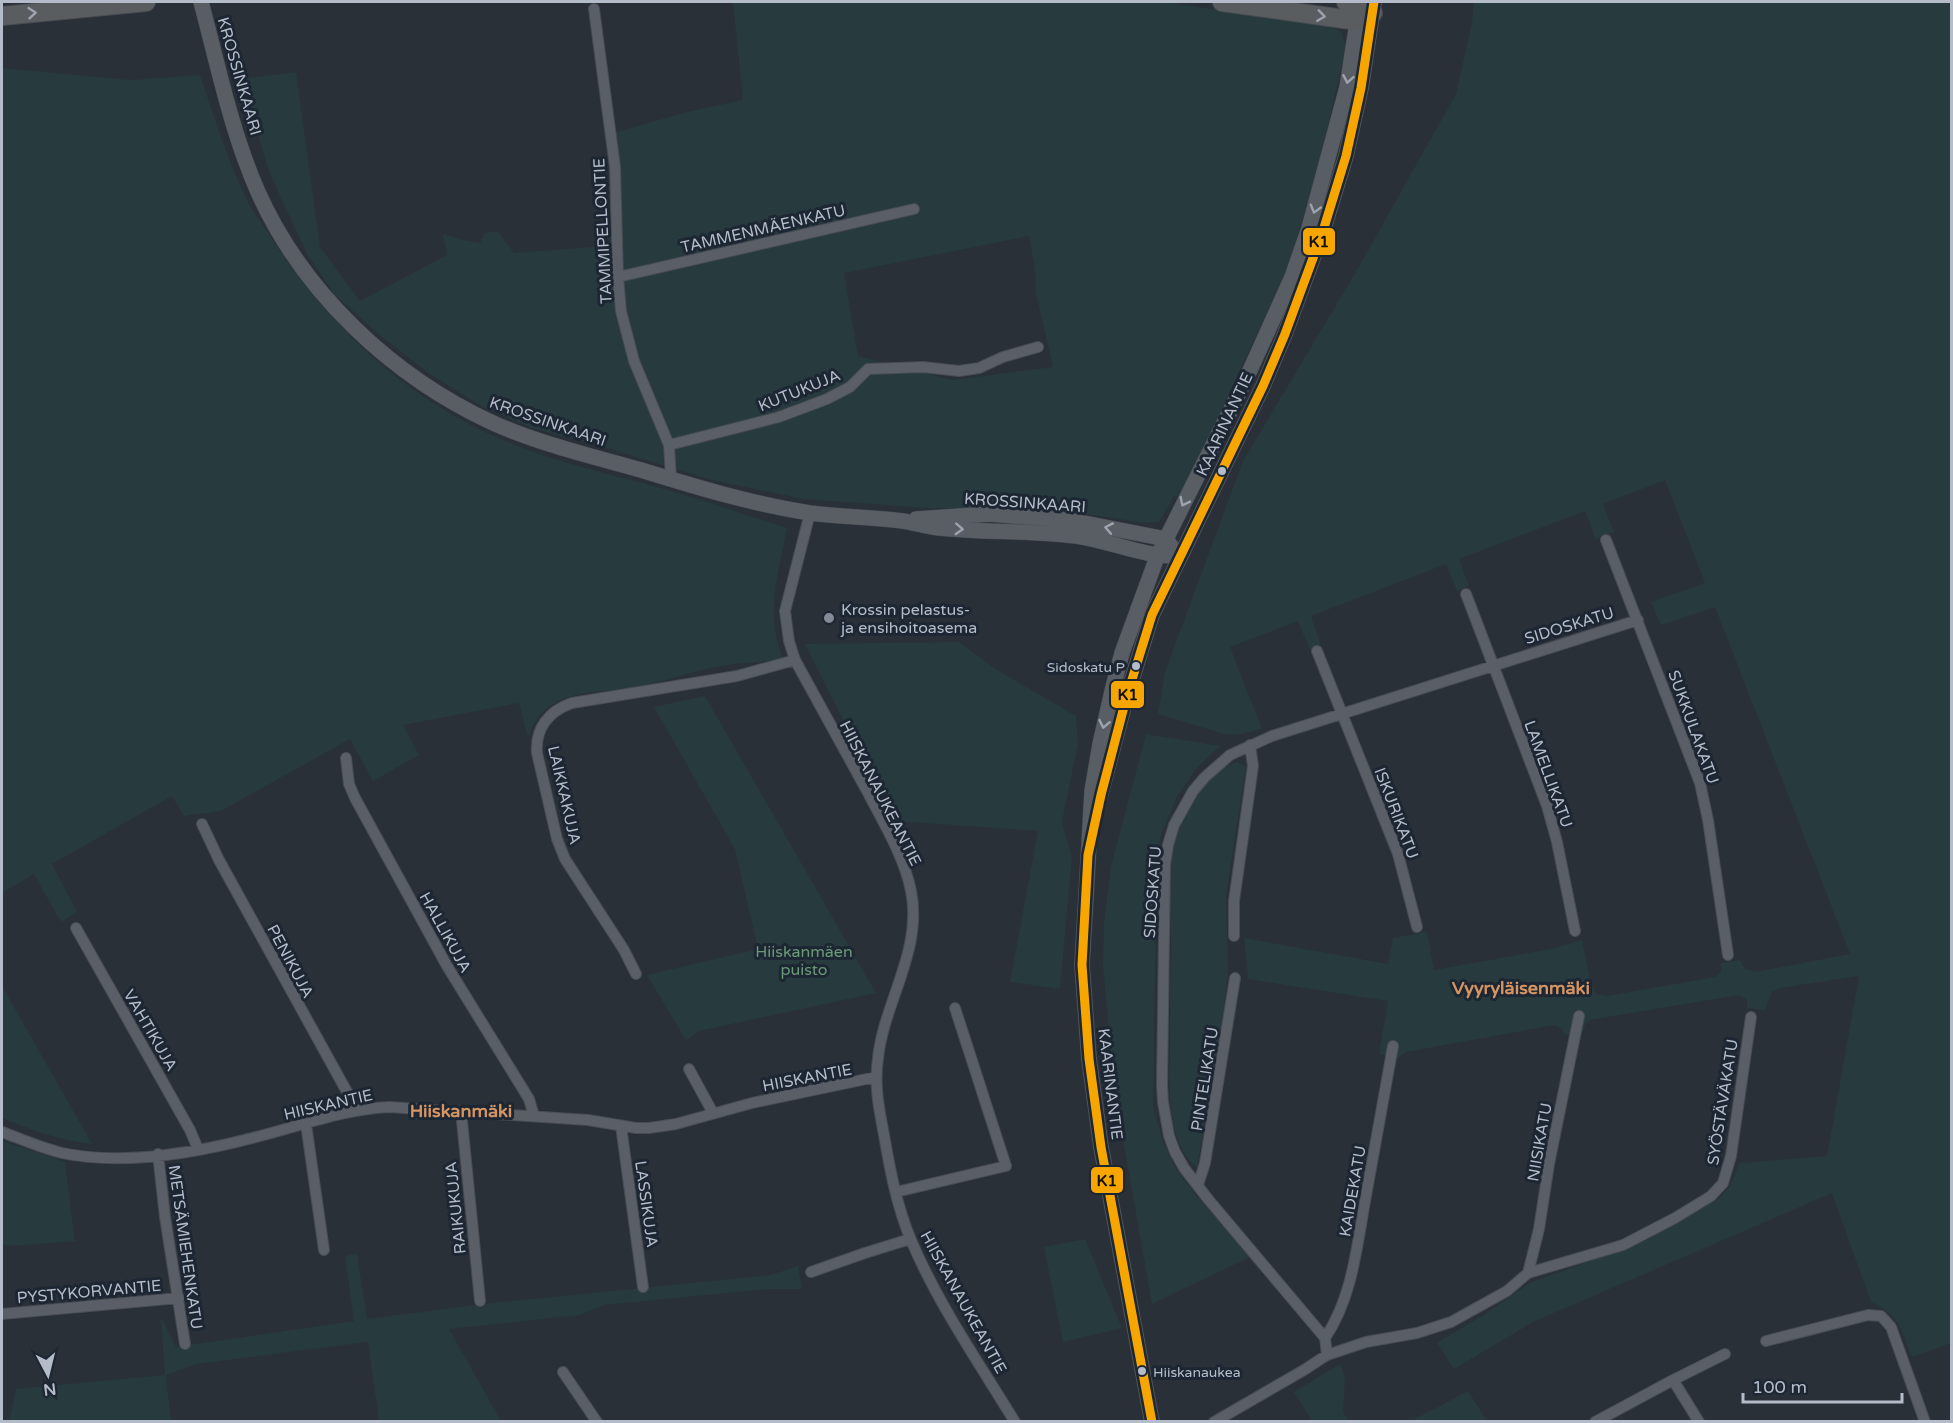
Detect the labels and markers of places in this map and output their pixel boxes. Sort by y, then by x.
unlabelled marker [1216,465,1228,477]
place label: Krossin pelastus- ja ensihoitoasema [840,600,977,638]
marker: Krossin pelastus- ja ensihoitoasema [822,611,836,625]
place label: Sidoskatu P [1047,659,1125,676]
marker: Sidoskatu P [1130,660,1142,672]
place label: Hiiskanaukea [1153,1364,1241,1381]
marker: Hiiskanaukea [1136,1365,1148,1377]

